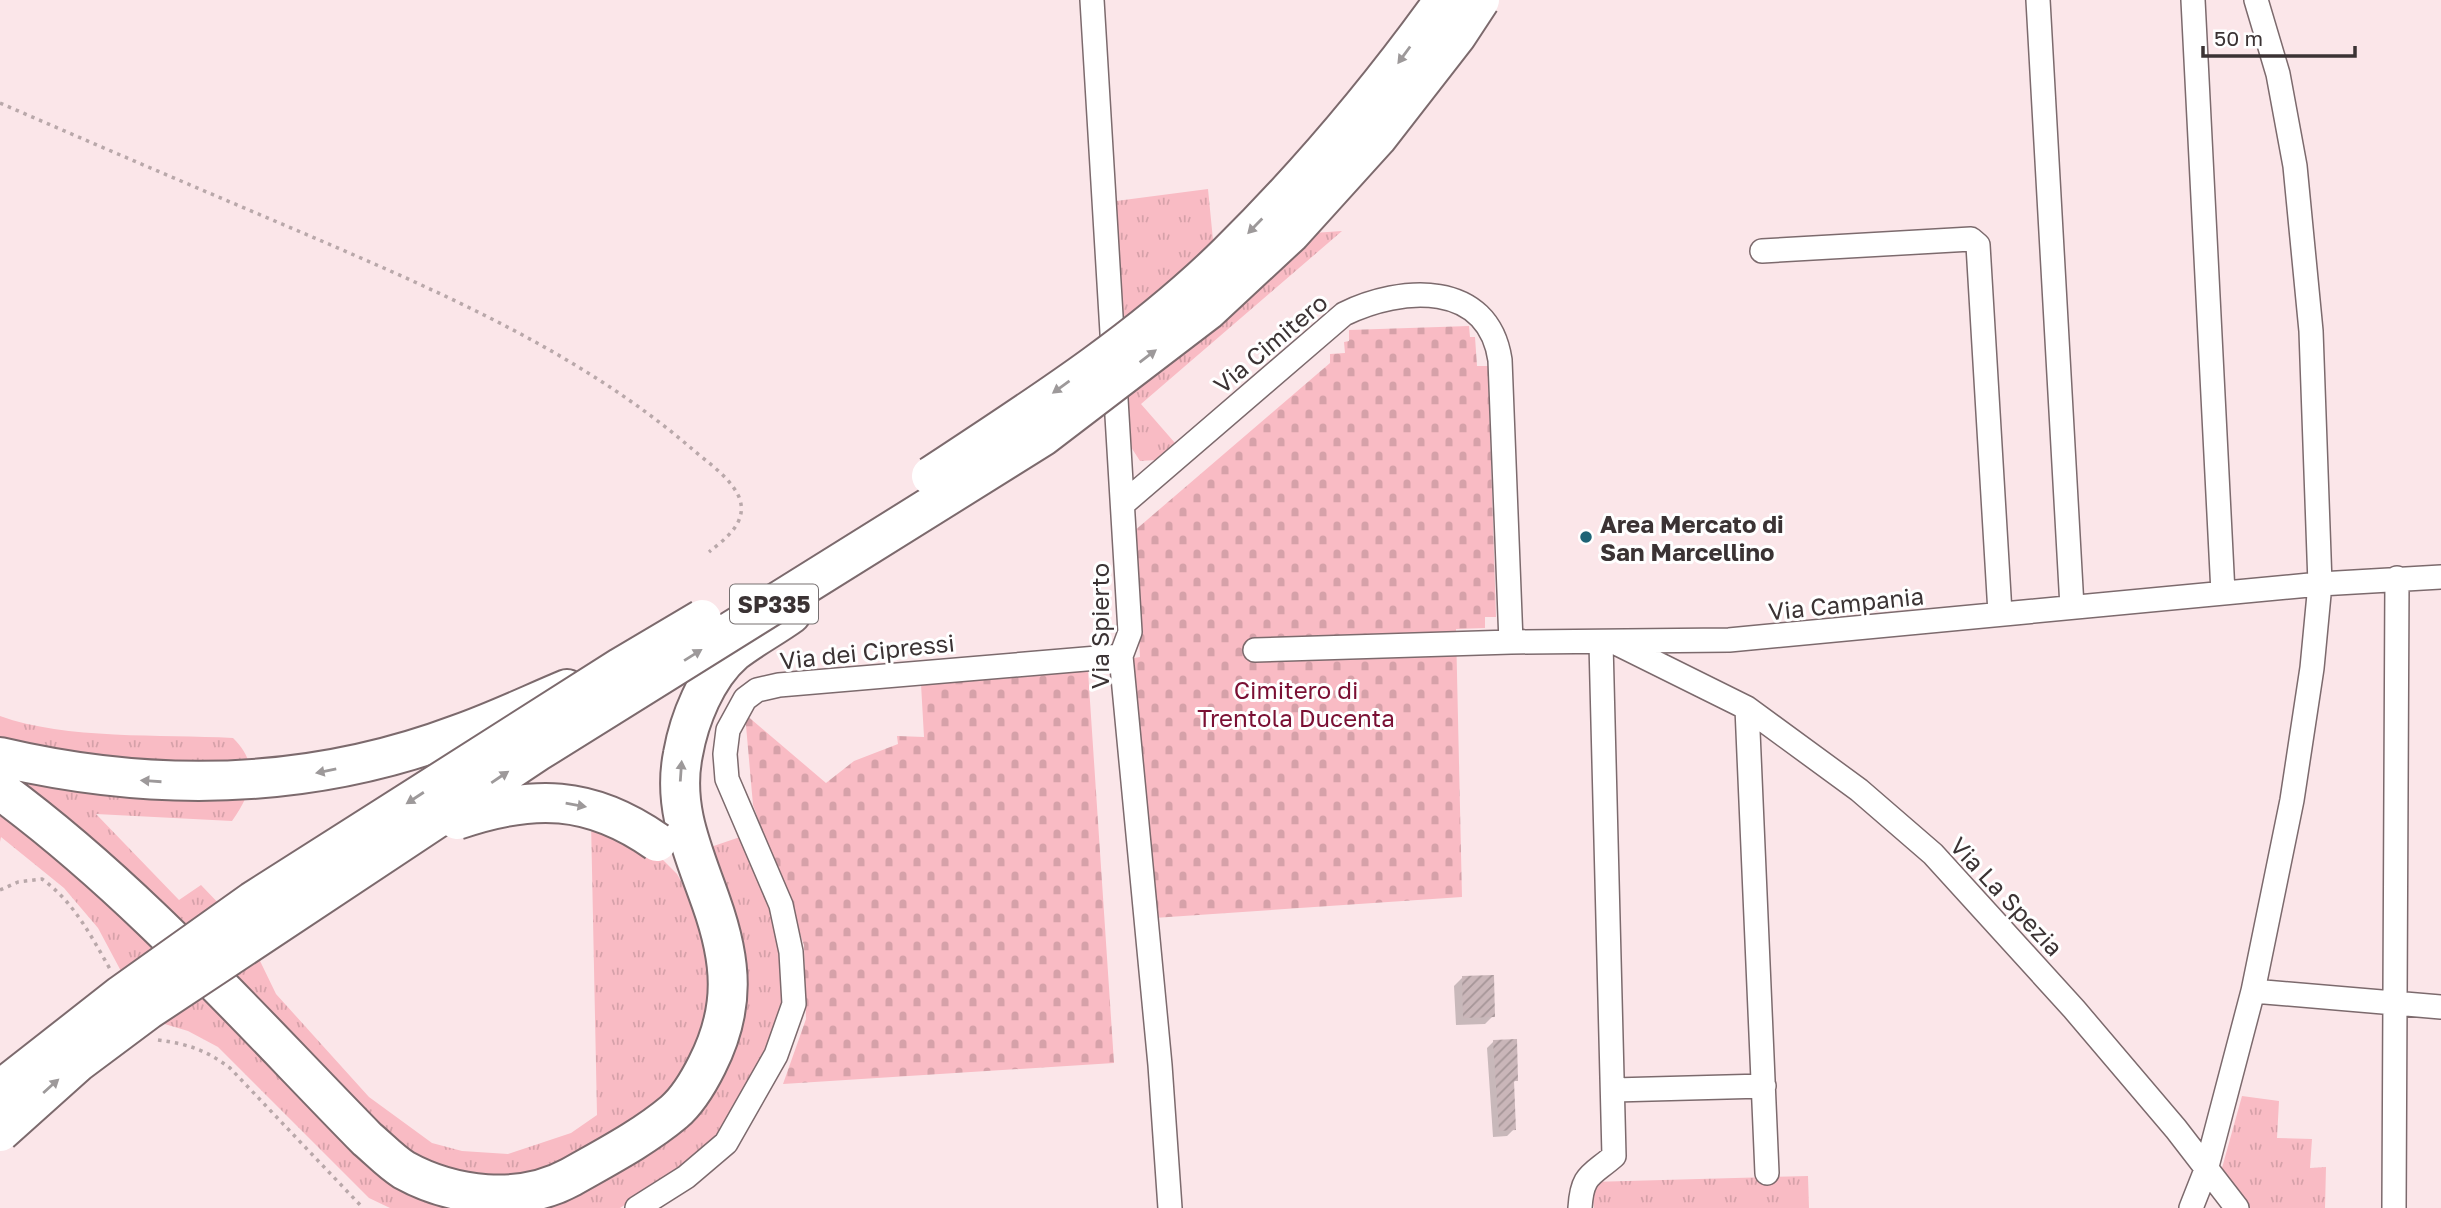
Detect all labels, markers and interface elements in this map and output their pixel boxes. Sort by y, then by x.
scale bar [2203,14,2355,58]
text: 50 m [2214,25,2263,51]
one-way arrow [1398,46,1412,64]
one-way arrow [1247,217,1263,234]
street label: Via Cimitero [1207,287,1333,399]
one-way arrow [1139,348,1157,363]
one-way arrow [1052,380,1070,394]
place label: Area Mercato di San Marcellino [1600,509,1784,566]
marker: Area Mercato di San Marcellino [1578,529,1594,545]
street label: Via Spierto [1085,563,1114,689]
street label: Via Campania [1767,580,1925,626]
road number: SP335 [730,584,818,624]
street label: Via dei Cipressi [778,627,956,675]
one-way arrow [683,649,702,662]
park label: Cimitero di Trentola Ducenta [1197,675,1395,732]
one-way arrow [676,760,687,782]
one-way arrow [315,765,337,776]
one-way arrow [490,770,510,783]
one-way arrow [139,775,161,786]
one-way arrow [405,792,424,805]
one-way arrow [565,800,587,811]
street label: Via La Spezia [1945,831,2069,961]
one-way arrow [42,1078,60,1094]

